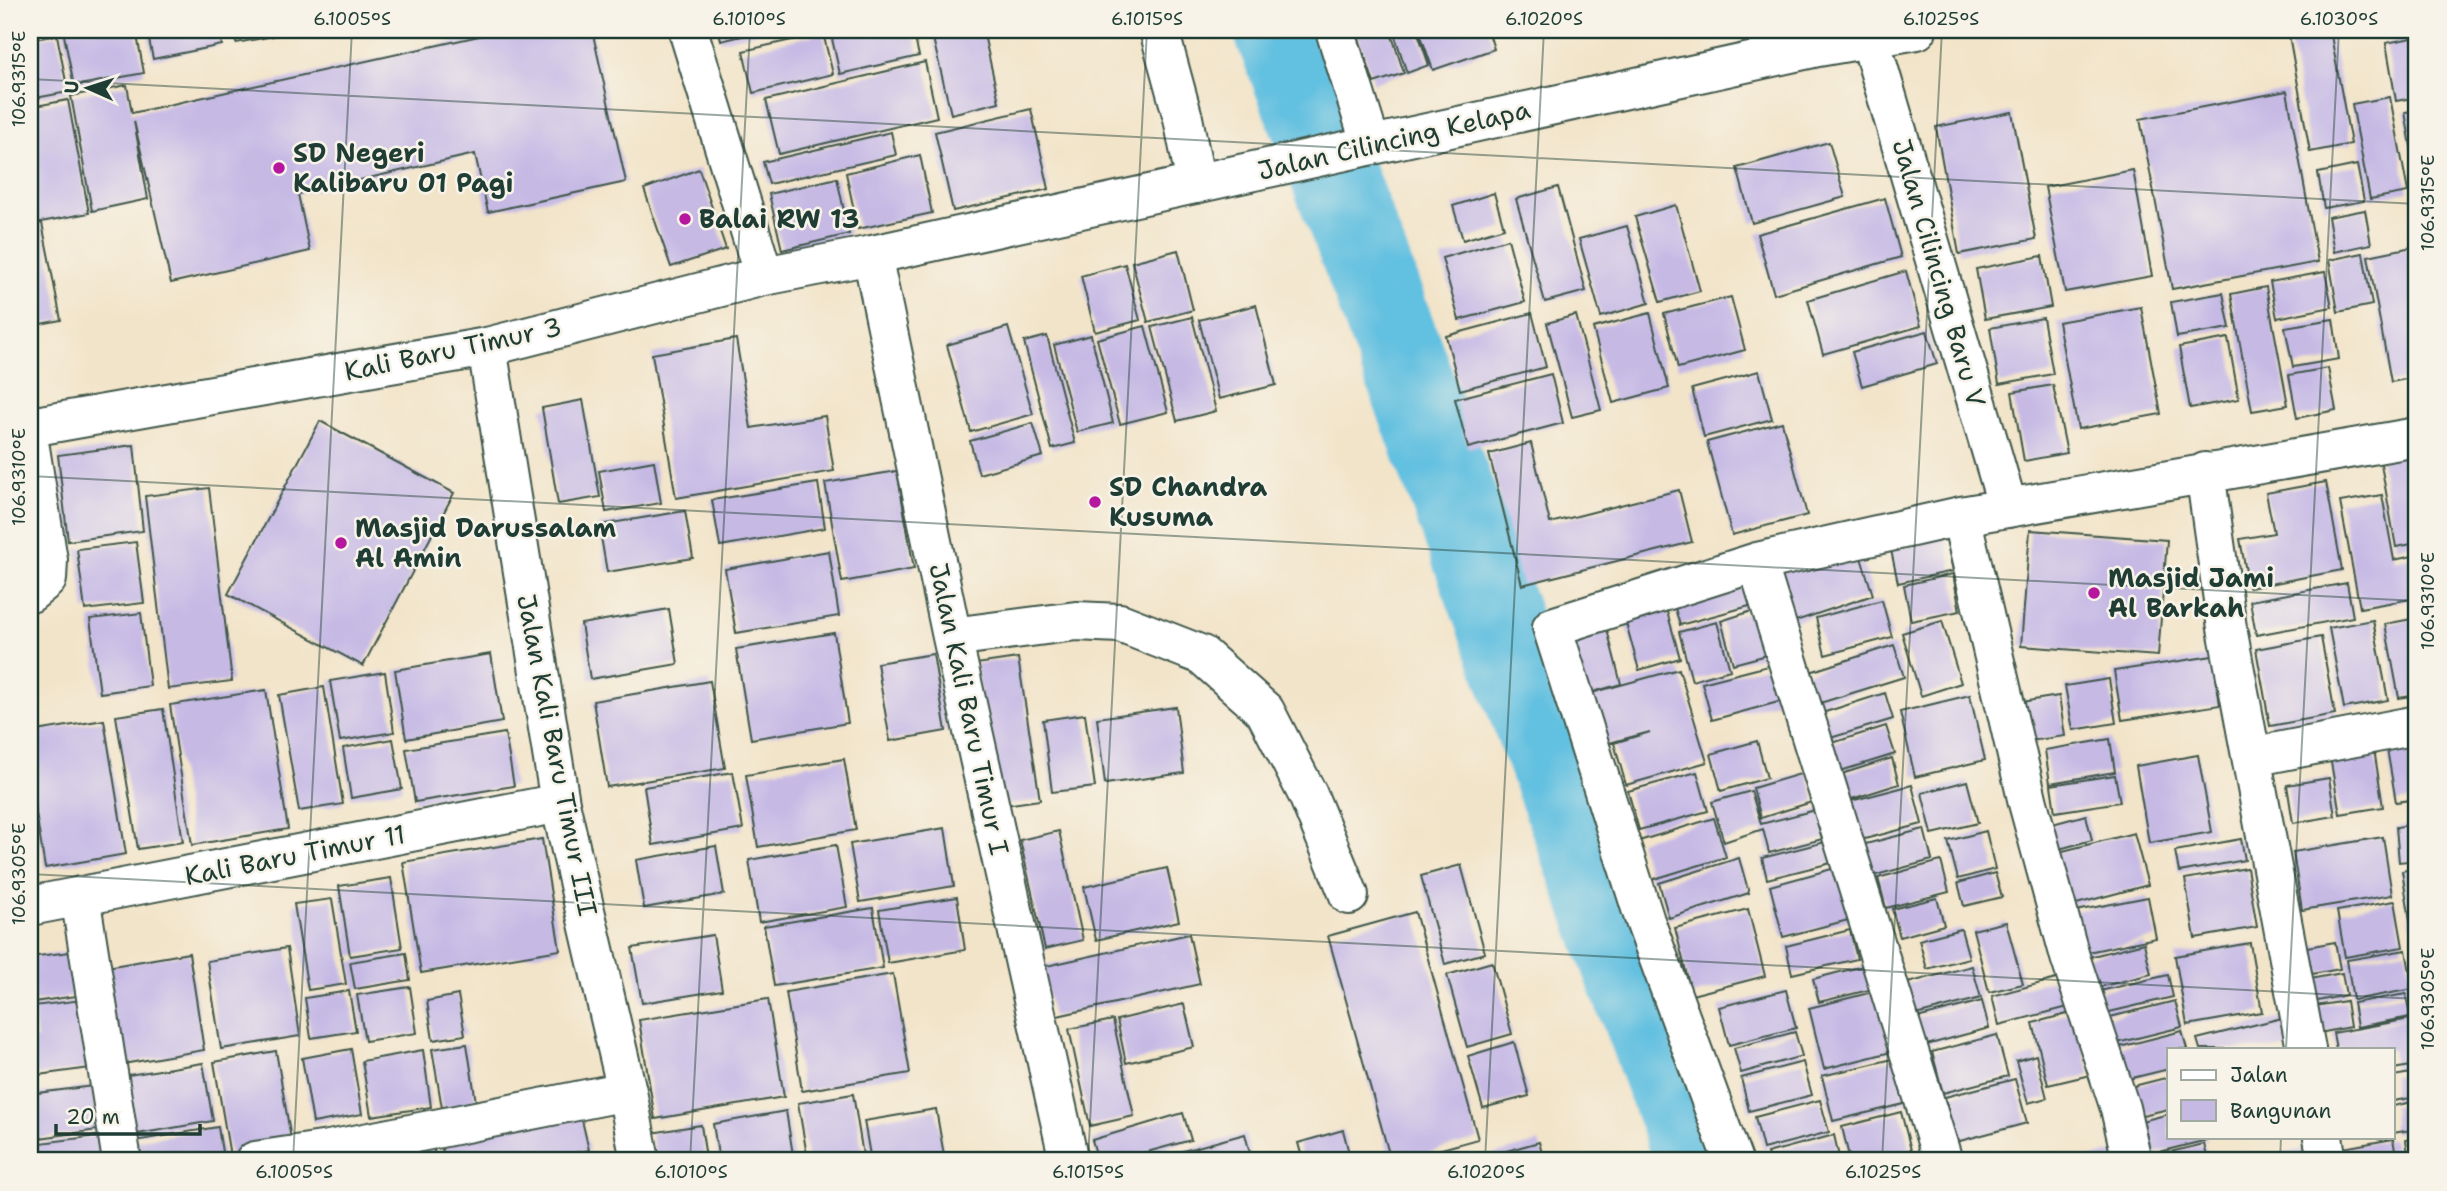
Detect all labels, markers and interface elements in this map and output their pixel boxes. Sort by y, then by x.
text: 6.1005°S [313,7,391,31]
text: 6.1010°S [712,7,786,31]
text: 6.1015°S [1111,7,1183,31]
text: 6.1020°S [1505,7,1583,31]
text: 6.1025°S [1903,7,1979,31]
text: 6.1030°S [2300,7,2378,31]
text: 106.9315°E [7,31,31,127]
north arrow [52,52,122,122]
text: U [59,80,84,94]
street label: Jalan Cilincing Kelapa [1254,91,1533,188]
place label: SD Negeri Kalibaru 01 Pagi [293,135,513,200]
street label: Jalan Cilincing Baru V [1884,135,1995,411]
text: 106.9315°E [2416,155,2440,251]
marker: SD Negeri Kalibaru 01 Pagi [271,160,287,176]
place label: Balai RW 13 [699,201,859,236]
marker: Balai RW 13 [677,211,693,227]
street label: Kali Baru Timur 3 [341,308,565,389]
text: 106.9310°E [7,428,31,526]
place label: SD Chandra Kusuma [1109,469,1268,534]
marker: SD Chandra Kusuma [1087,494,1103,510]
place label: Masjid Darussalam Al Amin [355,510,617,575]
marker: Masjid Darussalam Al Amin [333,535,349,551]
text: 106.9310°E [2416,552,2440,650]
street label: Jalan Kali Baru Timur I [921,560,1018,858]
place label: Masjid Jami Al Barkah [2108,560,2274,625]
marker: Masjid Jami Al Barkah [2086,585,2102,601]
street label: Jalan Kali Baru Timur III [509,591,606,919]
street label: Kali Baru Timur 11 [182,816,408,893]
text: 106.9305°E [7,823,31,925]
text: 106.9305°E [2416,948,2440,1050]
legend [2167,1048,2394,1138]
text: Jalan [2230,1061,2288,1089]
scale bar [56,1093,200,1137]
text: Bangunan [2230,1097,2331,1125]
text: 20 m [66,1103,120,1131]
text: 6.1005°S [255,1160,333,1184]
text: 6.1010°S [654,1160,728,1184]
text: 6.1015°S [1052,1160,1124,1184]
text: 6.1020°S [1447,1160,1525,1184]
text: 6.1025°S [1845,1160,1921,1184]

